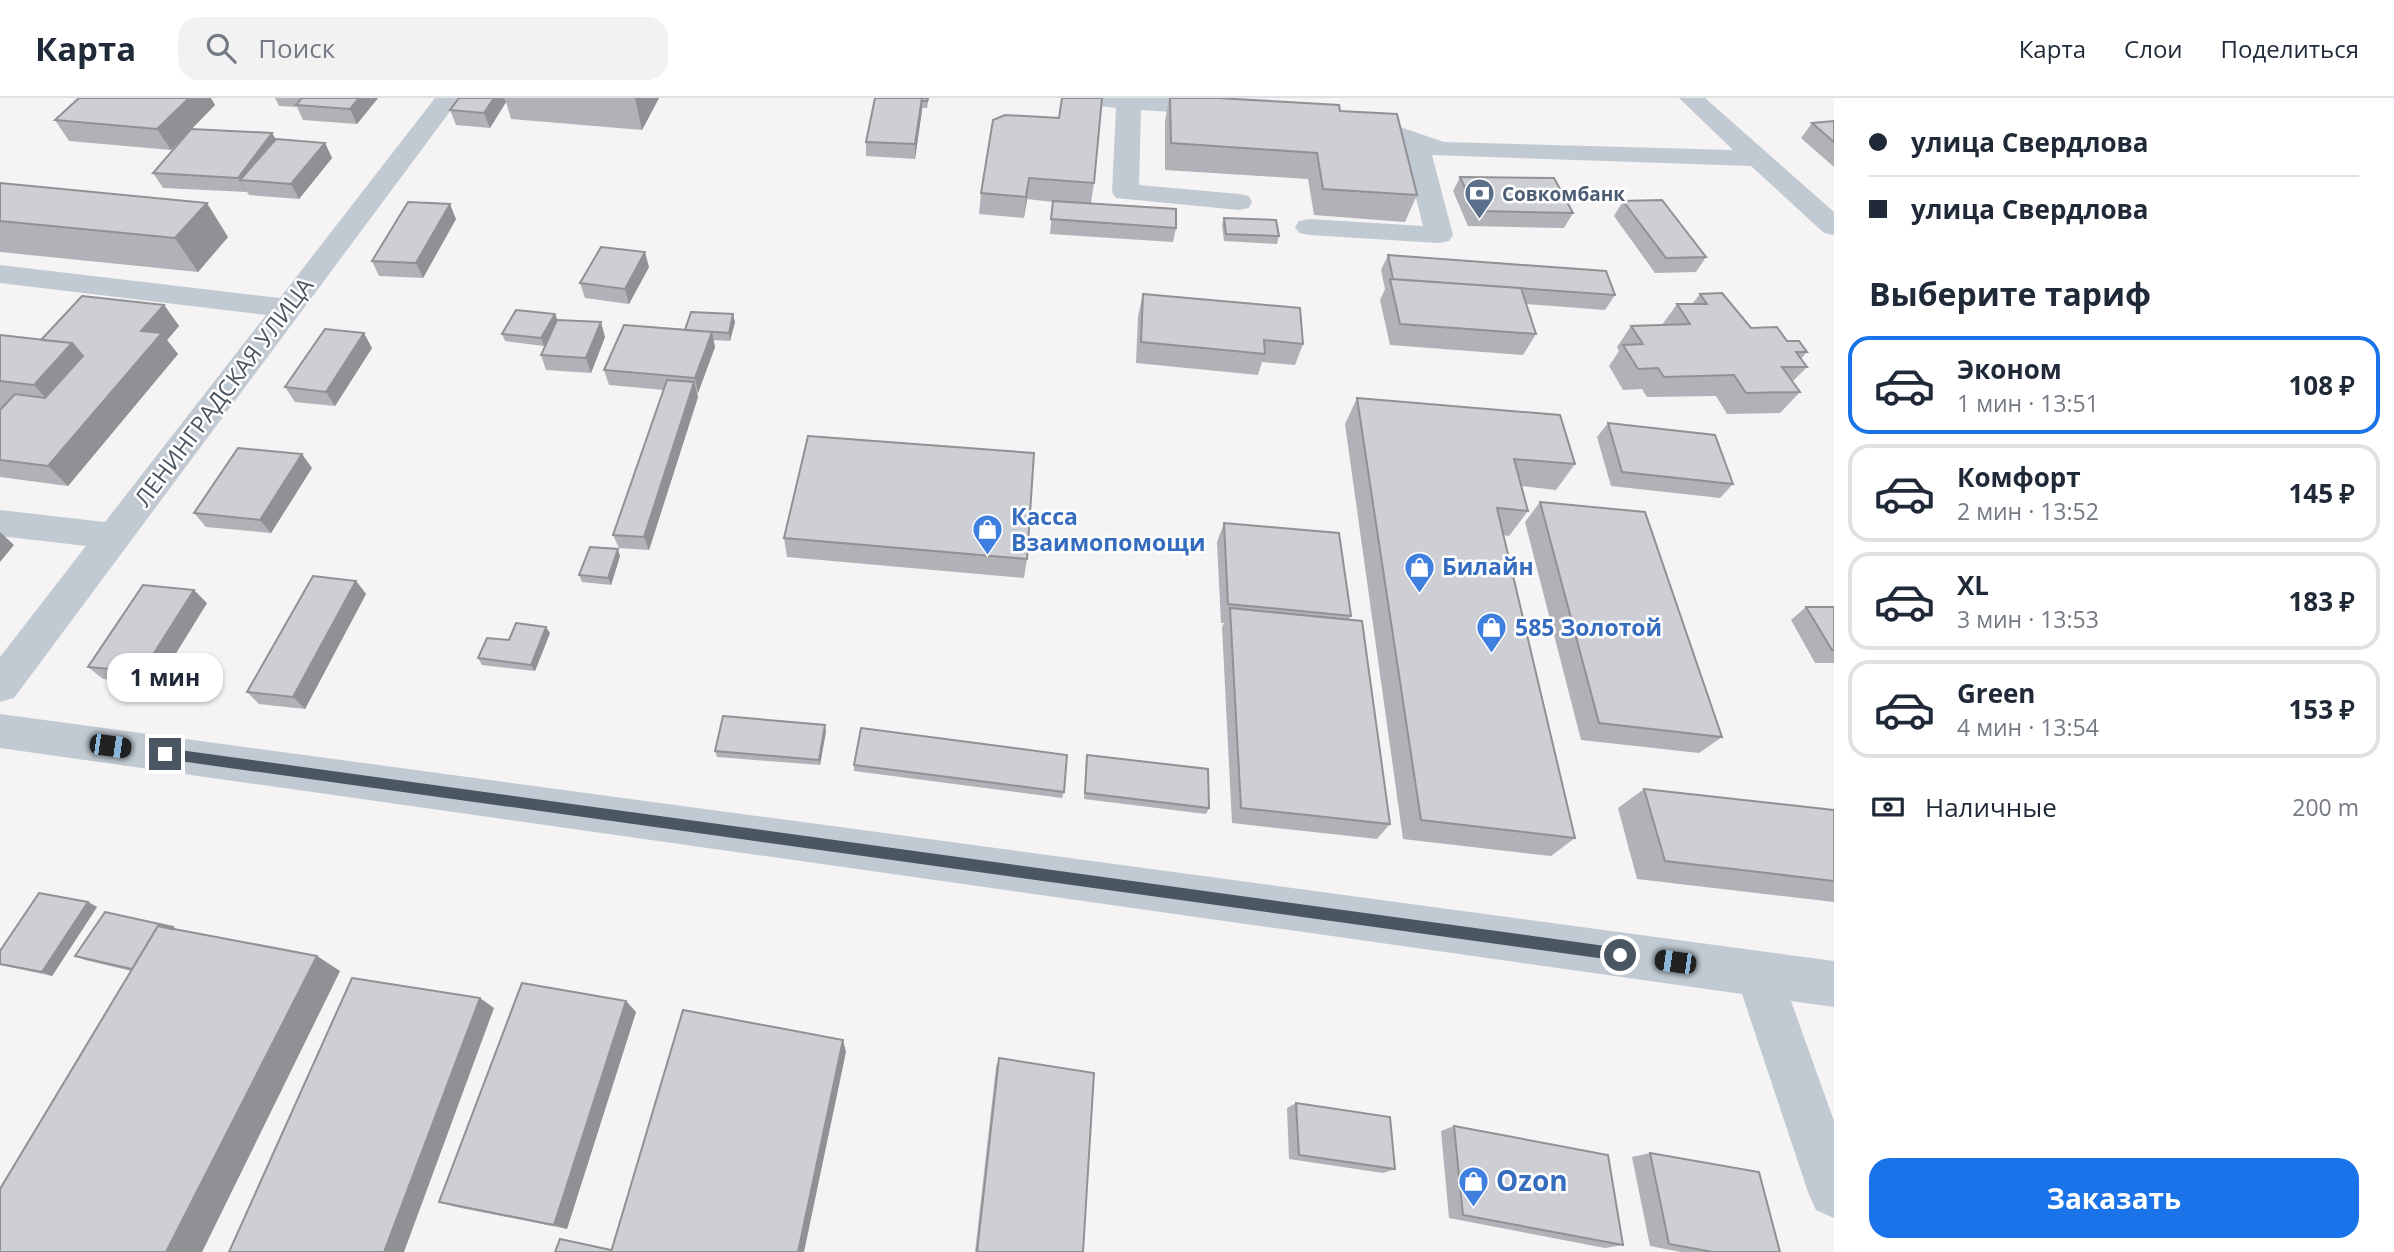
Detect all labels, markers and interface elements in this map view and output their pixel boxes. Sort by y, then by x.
search box [178,17,668,80]
text: Карта [35,26,136,71]
icon: search [202,29,240,67]
text: Поиск [258,30,335,66]
text: Карта [2019,32,2086,65]
text: Слои [2124,32,2183,65]
text: Поделиться [2221,32,2359,65]
text: улица Свердлова [1911,124,2149,160]
bank icon: Совкомбанк [1462,177,1496,221]
place label: Совкомбанк [1502,181,1625,207]
text: улица Свердлова [1911,191,2149,227]
street label: ЛЕНИНГРАДСКАЯ УЛИЦА [126,270,320,513]
text: Выберите тариф [1869,272,2151,315]
text: Эконом [1957,351,2062,387]
icon: car [1873,354,1936,417]
text: 108 ₽ [2289,367,2355,403]
text: 1 мин · 13:51 [1957,387,2099,419]
text: Комфорт [1957,459,2081,495]
icon: car [1873,462,1936,525]
text: 145 ₽ [2289,475,2355,511]
text: 2 мин · 13:52 [1957,495,2099,527]
place label: Касса Взаимопомощи [1011,500,1205,558]
shop icon: Касса Взаимопомощи [971,513,1005,557]
shop icon: Билайн [1402,550,1436,594]
place label: Билайн [1442,550,1534,582]
text: XL [1957,567,1989,603]
icon: car [1873,570,1936,633]
text: 183 ₽ [2289,583,2355,619]
text: 3 мин · 13:53 [1957,603,2099,635]
shop icon: 585 Золотой [1475,611,1509,655]
place label: 585 Золотой [1515,611,1662,643]
callout: 1 мин [107,652,223,702]
text: 1 мин [130,661,200,693]
text: Green [1957,675,2035,711]
icon: car [1873,678,1936,741]
text: 153 ₽ [2289,691,2355,727]
text: 4 мин · 13:54 [1957,711,2099,743]
car [88,733,133,759]
route end [149,738,181,770]
icon: cash [1869,788,1907,826]
text: Наличные [1925,789,2057,825]
text: 200 m [2292,791,2359,823]
route start [1604,939,1636,971]
car [1653,949,1698,975]
button: Заказать [1869,1158,2359,1238]
place label: Ozon [1496,1161,1568,1199]
shop icon: Ozon [1456,1164,1490,1208]

